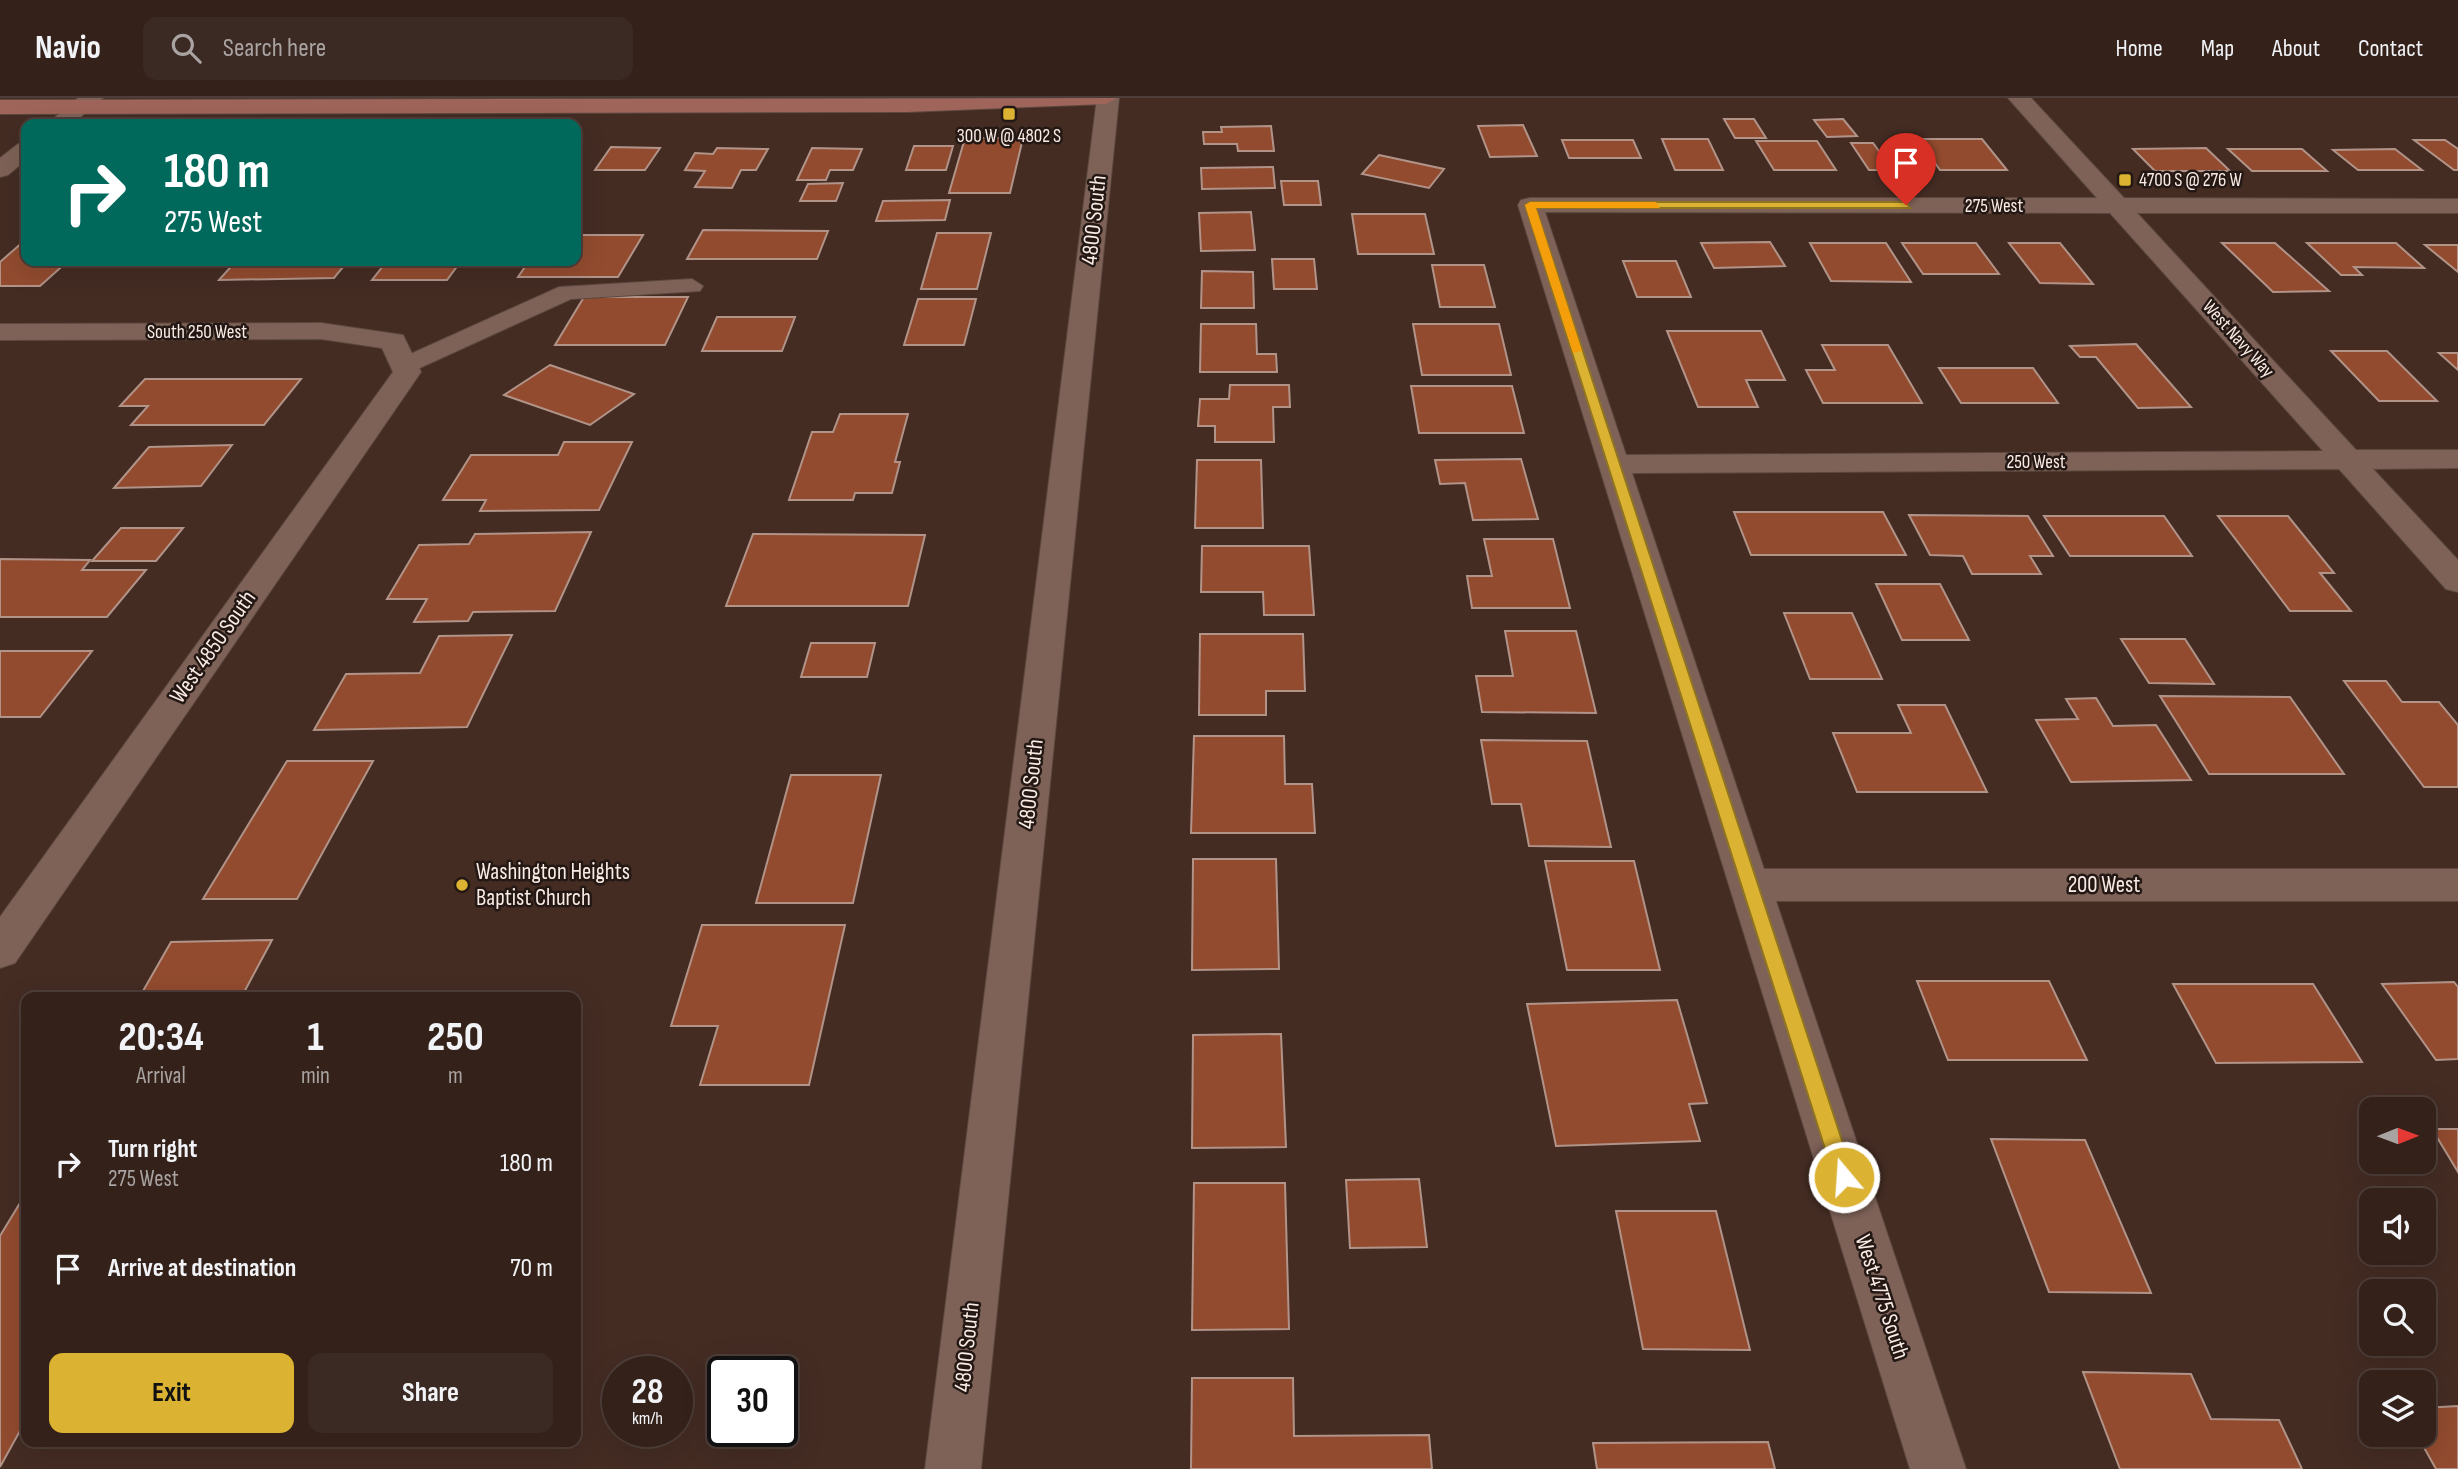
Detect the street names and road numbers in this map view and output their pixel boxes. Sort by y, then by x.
street label: 4800 South [1075,174,1113,266]
street label: 275 West [1965,195,2023,218]
street label: West Navy Way [2197,296,2279,383]
street label: South 250 West [147,321,247,344]
street label: 250 West [2006,451,2066,474]
street label: West 4850 South [164,585,262,709]
street label: 4800 South [1012,738,1050,830]
street label: 200 West [2068,871,2140,899]
street label: West 4775 South [1849,1231,1915,1363]
street label: 4800 South [948,1301,986,1393]

